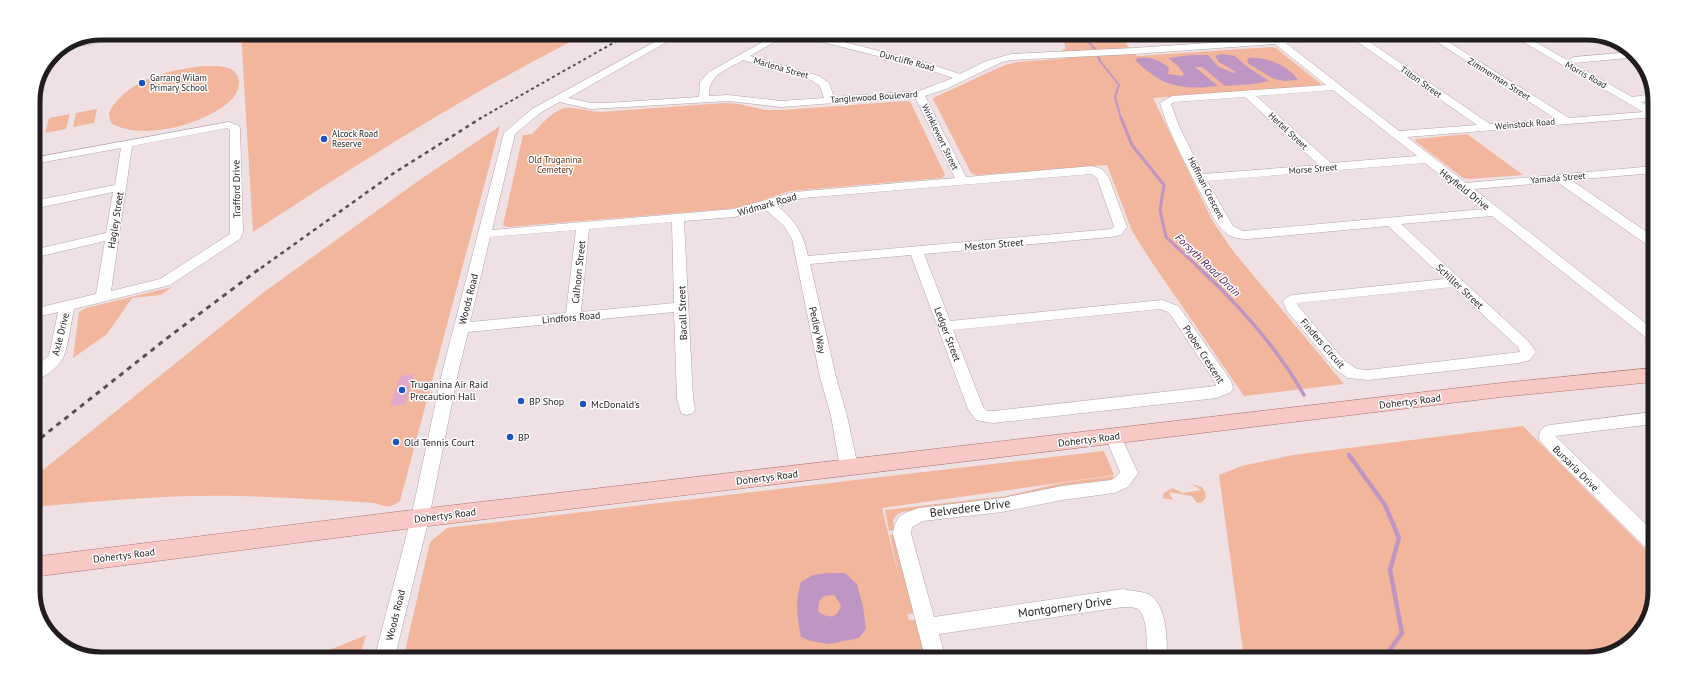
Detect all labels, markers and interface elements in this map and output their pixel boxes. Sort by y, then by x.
street label: Duncliffe Road [878,48,936,73]
street label: Marlena Street [752,54,810,81]
street label: Zimmerman Street [1466,55,1533,102]
street label: Morris Road [1564,59,1609,91]
street label: Tilton Street [1398,63,1444,100]
place label: Garrang Wilam Primary School [150,72,208,93]
marker: Garrang Wilam Primary School [137,78,147,88]
street label: Tanglewood Boulevard [830,88,918,105]
street label: Wrinklewort Street [920,102,961,172]
street label: Hertel Street [1266,110,1310,152]
street label: Weinstock Road [1495,115,1556,132]
place label: Alcock Road Reserve [332,128,378,149]
marker: Alcock Road Reserve [319,134,329,144]
park label: Old Truganina Cemetery [528,154,582,175]
street label: Hoffman Crescent [1186,155,1227,221]
street label: Trafford Drive [229,160,244,218]
street label: Morse Street [1288,161,1338,176]
street label: Heyfield Drive [1437,166,1492,213]
street label: Yamada Street [1530,170,1586,185]
street label: Hagley Street [105,190,126,249]
street label: Widmark Road [736,190,798,219]
water label: Forsyth Road Drain [1172,230,1244,300]
street label: Meston Street [964,235,1025,254]
street label: Calhoon Street [569,239,588,304]
street label: Schiller Street [1433,261,1487,312]
street label: Woods Road [456,272,481,326]
street label: Bacall Street [675,285,690,340]
street label: Pedley Way [806,305,829,355]
street label: Ledger Street [931,305,964,364]
street label: Lindfors Road [541,308,601,327]
street label: Axle Drive [49,311,72,357]
street label: Finders Circuit [1297,316,1348,371]
street label: Prober Crescent [1180,323,1228,386]
place label: Truganina Air Raid Precaution Hall [410,378,488,403]
marker: Truganina Air Raid Precaution Hall [397,385,407,395]
street label: Dohertys Road [1378,391,1442,412]
place label: BP Shop [529,395,564,408]
marker: BP Shop [516,396,526,406]
place label: McDonald's [591,398,640,411]
marker: McDonald's [578,399,588,409]
street label: Dohertys Road [1057,429,1121,450]
place label: BP [518,431,530,444]
marker: BP [505,432,515,442]
place label: Old Tennis Court [404,436,475,449]
marker: Old Tennis Court [391,437,401,447]
street label: Bursaria Drive [1550,443,1601,494]
street label: Dohertys Road [735,467,799,488]
street label: Belvedere Drive [929,495,1011,520]
street label: Dohertys Road [413,505,477,526]
street label: Dohertys Road [92,545,156,566]
street label: Woods Road [383,588,408,642]
street label: Montgomery Drive [1017,593,1113,621]

